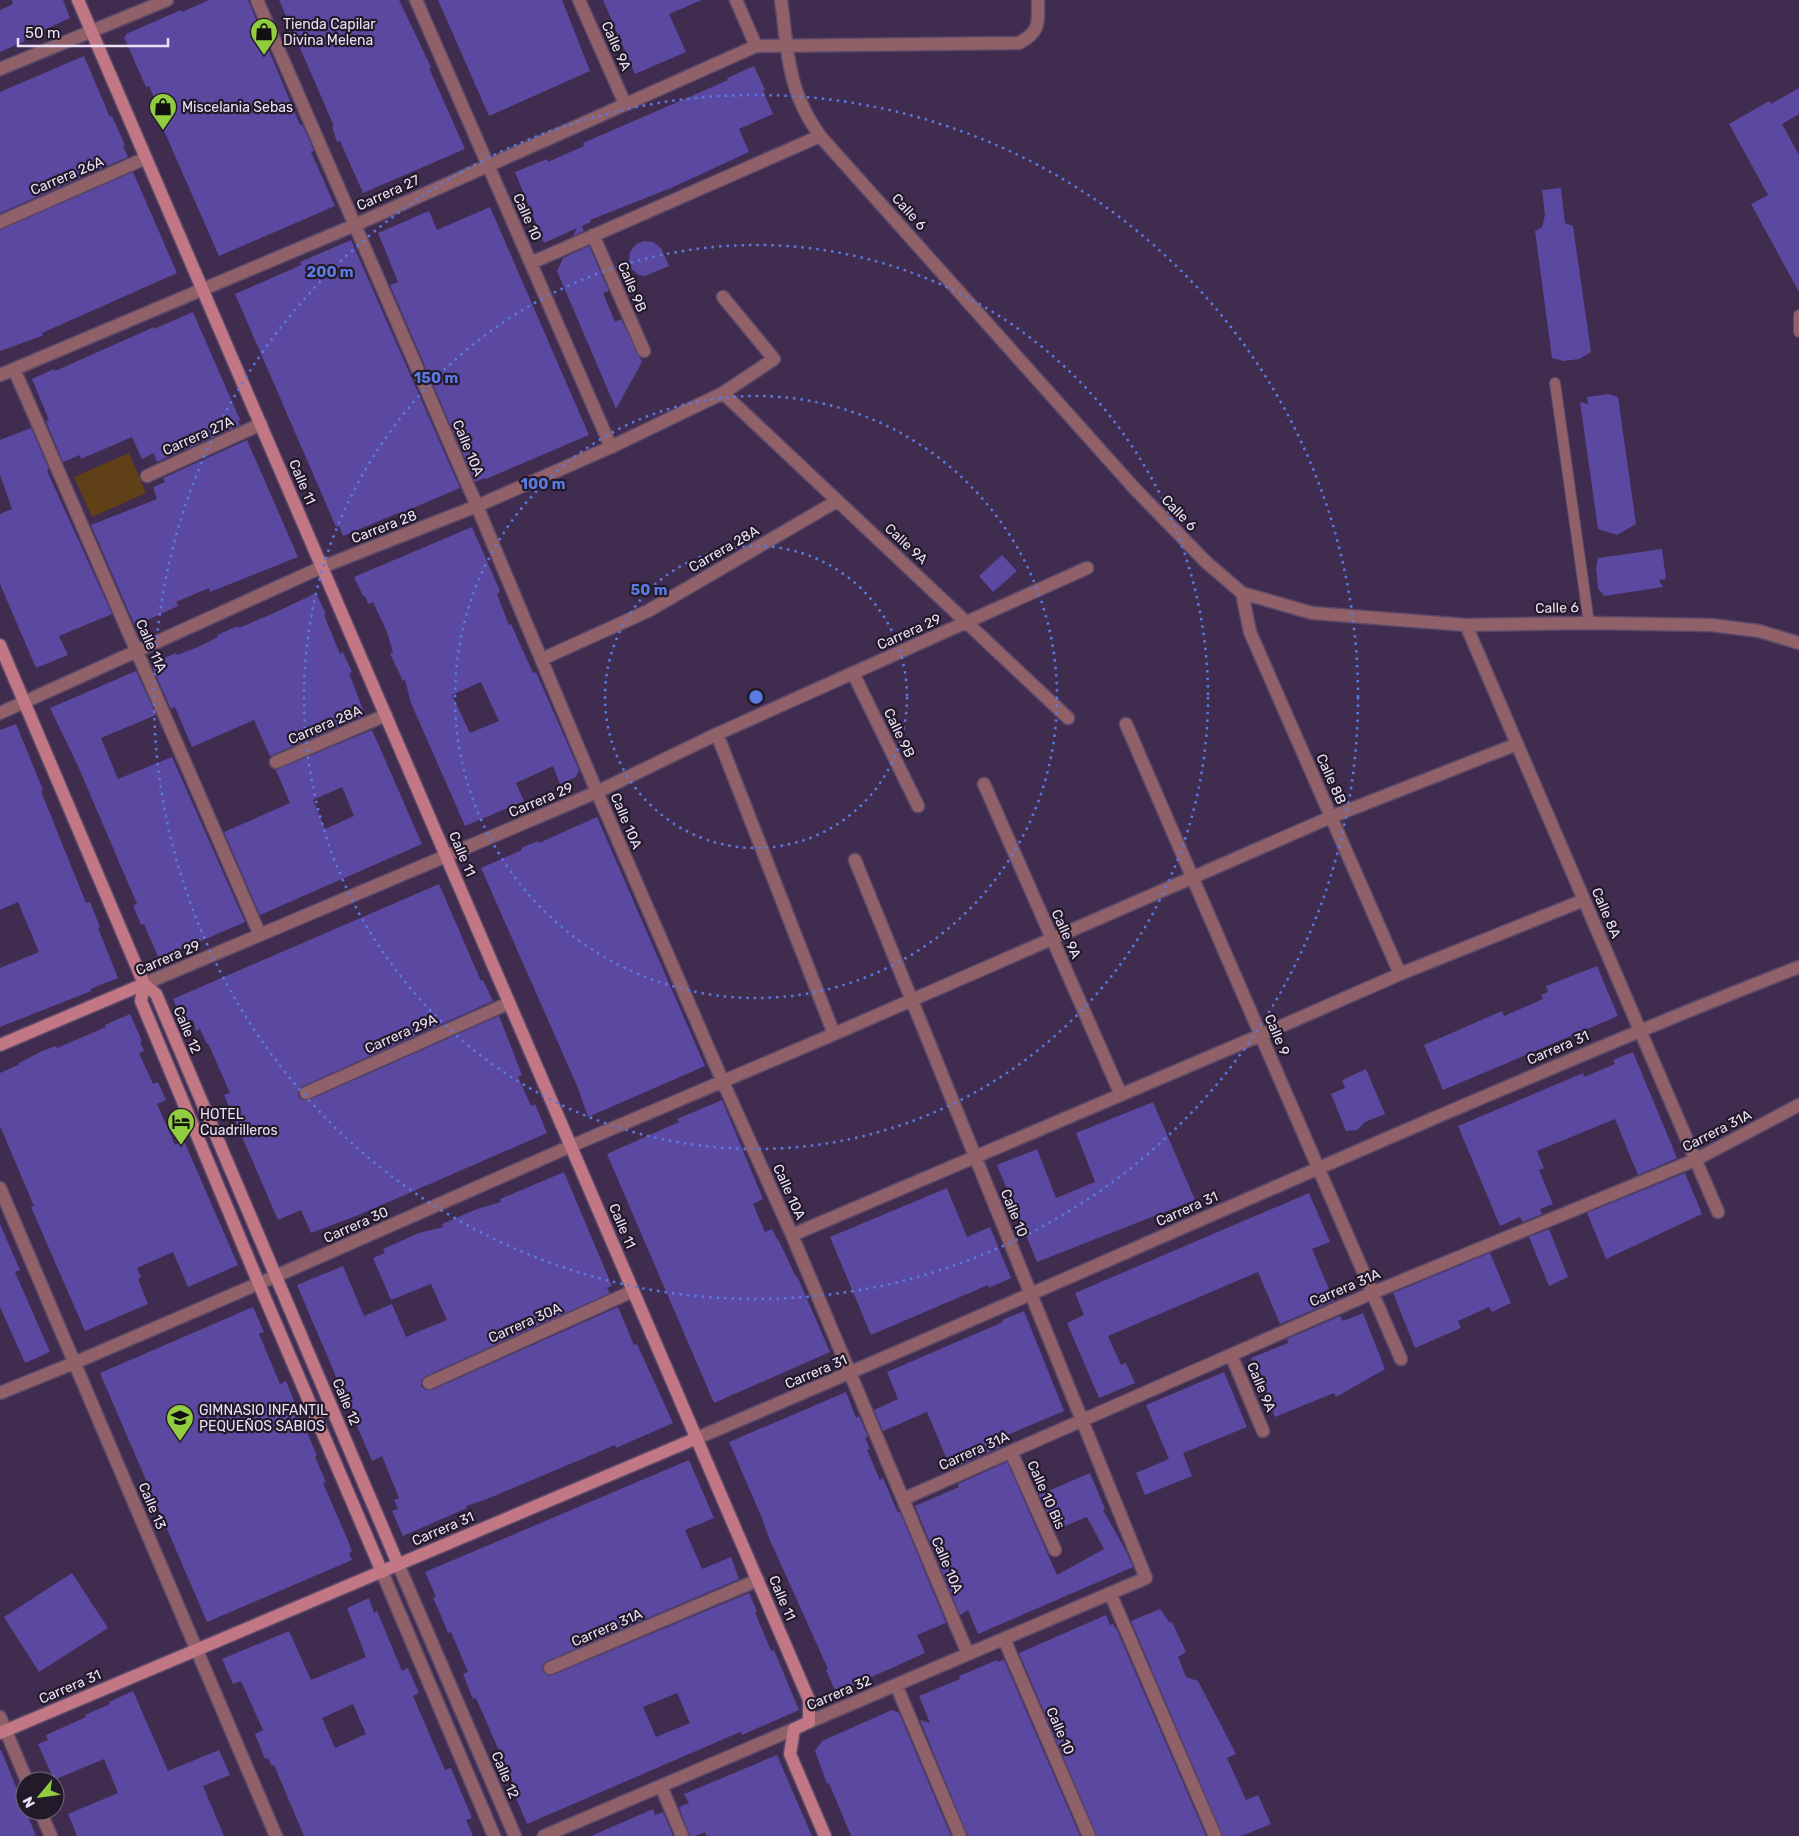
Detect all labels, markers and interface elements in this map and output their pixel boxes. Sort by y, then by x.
scale bar [18,15,168,47]
place label: Tienda Capilar Divina Melena [283,16,376,49]
shop icon: Tienda Capilar Divina Melena [249,17,279,56]
street label: Calle 9A [598,19,635,74]
text: 50 m [25,24,60,42]
shop icon: Miscelania Sebas [148,92,178,131]
place label: Miscelania Sebas [182,99,293,116]
street label: Carrera 26A [28,153,107,199]
street label: Carrera 27 [354,172,422,214]
street label: Calle 6 [888,190,930,234]
street label: Calle 10 [509,191,545,243]
street label: Calle 9B [614,259,650,315]
text: 200 m [306,263,354,281]
text: 150 m [414,369,458,387]
street label: Carrera 27A [160,413,237,459]
street label: Calle 10A [449,417,488,479]
street label: Calle 11 [285,457,319,507]
text: 100 m [521,475,565,493]
street label: Calle 6 [1158,491,1200,535]
street label: Carrera 28 [349,507,419,547]
street label: Calle 9A [881,520,931,568]
street label: Carrera 28A [686,522,763,576]
text: 50 m [631,581,667,599]
street label: Calle 6 [1535,599,1579,617]
street label: Carrera 29 [874,610,944,654]
street label: Calle 11A [132,617,171,676]
centre of rings [747,688,765,706]
street label: Carrera 28A [286,702,365,748]
street label: Calle 9B [880,706,918,760]
street label: Calle 8B [1312,751,1350,807]
street label: Carrera 29 [506,779,576,821]
street label: Calle 10A [607,790,646,852]
street label: Calle 11 [445,829,479,879]
street label: Calle 8A [1588,885,1624,941]
street label: Calle 9A [1048,907,1085,962]
street label: Carrera 29 [133,937,203,979]
street label: Calle 12 [170,1004,204,1056]
street label: Carrera 29A [362,1010,440,1057]
street label: Calle 9 [1261,1012,1293,1058]
street label: Carrera 31 [1524,1027,1592,1069]
place label: HOTEL Cuadrilleros [200,1106,278,1139]
street label: Carrera 31A [1680,1106,1755,1156]
hotel icon: HOTEL Cuadrilleros [166,1107,196,1146]
street label: Calle 10A [769,1161,809,1223]
street label: Calle 10 [997,1187,1031,1239]
street label: Carrera 31 [1153,1188,1221,1230]
street label: Calle 11 [605,1201,639,1251]
street label: Carrera 30 [321,1203,391,1247]
street label: Carrera 31A [1307,1265,1384,1311]
street label: Carrera 30A [486,1299,565,1347]
street label: Carrera 31 [782,1351,850,1393]
street label: Calle 9A [1243,1360,1279,1415]
street label: Calle 12 [329,1376,363,1428]
place label: GIMNASIO INFANTIL PEQUEÑOS SABIOS [199,1402,328,1435]
school or university icon: GIMNASIO INFANTIL PEQUEÑOS SABIOS [165,1403,195,1442]
street label: Carrera 31A [936,1428,1012,1474]
street label: Calle 10 Bis [1023,1458,1069,1532]
street label: Calle 13 [134,1480,170,1532]
street label: Carrera 31 [409,1508,477,1550]
street label: Calle 10A [928,1534,967,1596]
street label: Calle 11 [765,1573,799,1623]
street label: Carrera 31A [569,1605,646,1651]
street label: Carrera 31 [36,1666,104,1708]
street label: Carrera 32 [804,1672,874,1714]
street label: Calle 10 [1042,1705,1078,1757]
street label: Calle 12 [488,1749,522,1801]
north arrow [15,1771,65,1821]
text: N [19,1794,39,1811]

